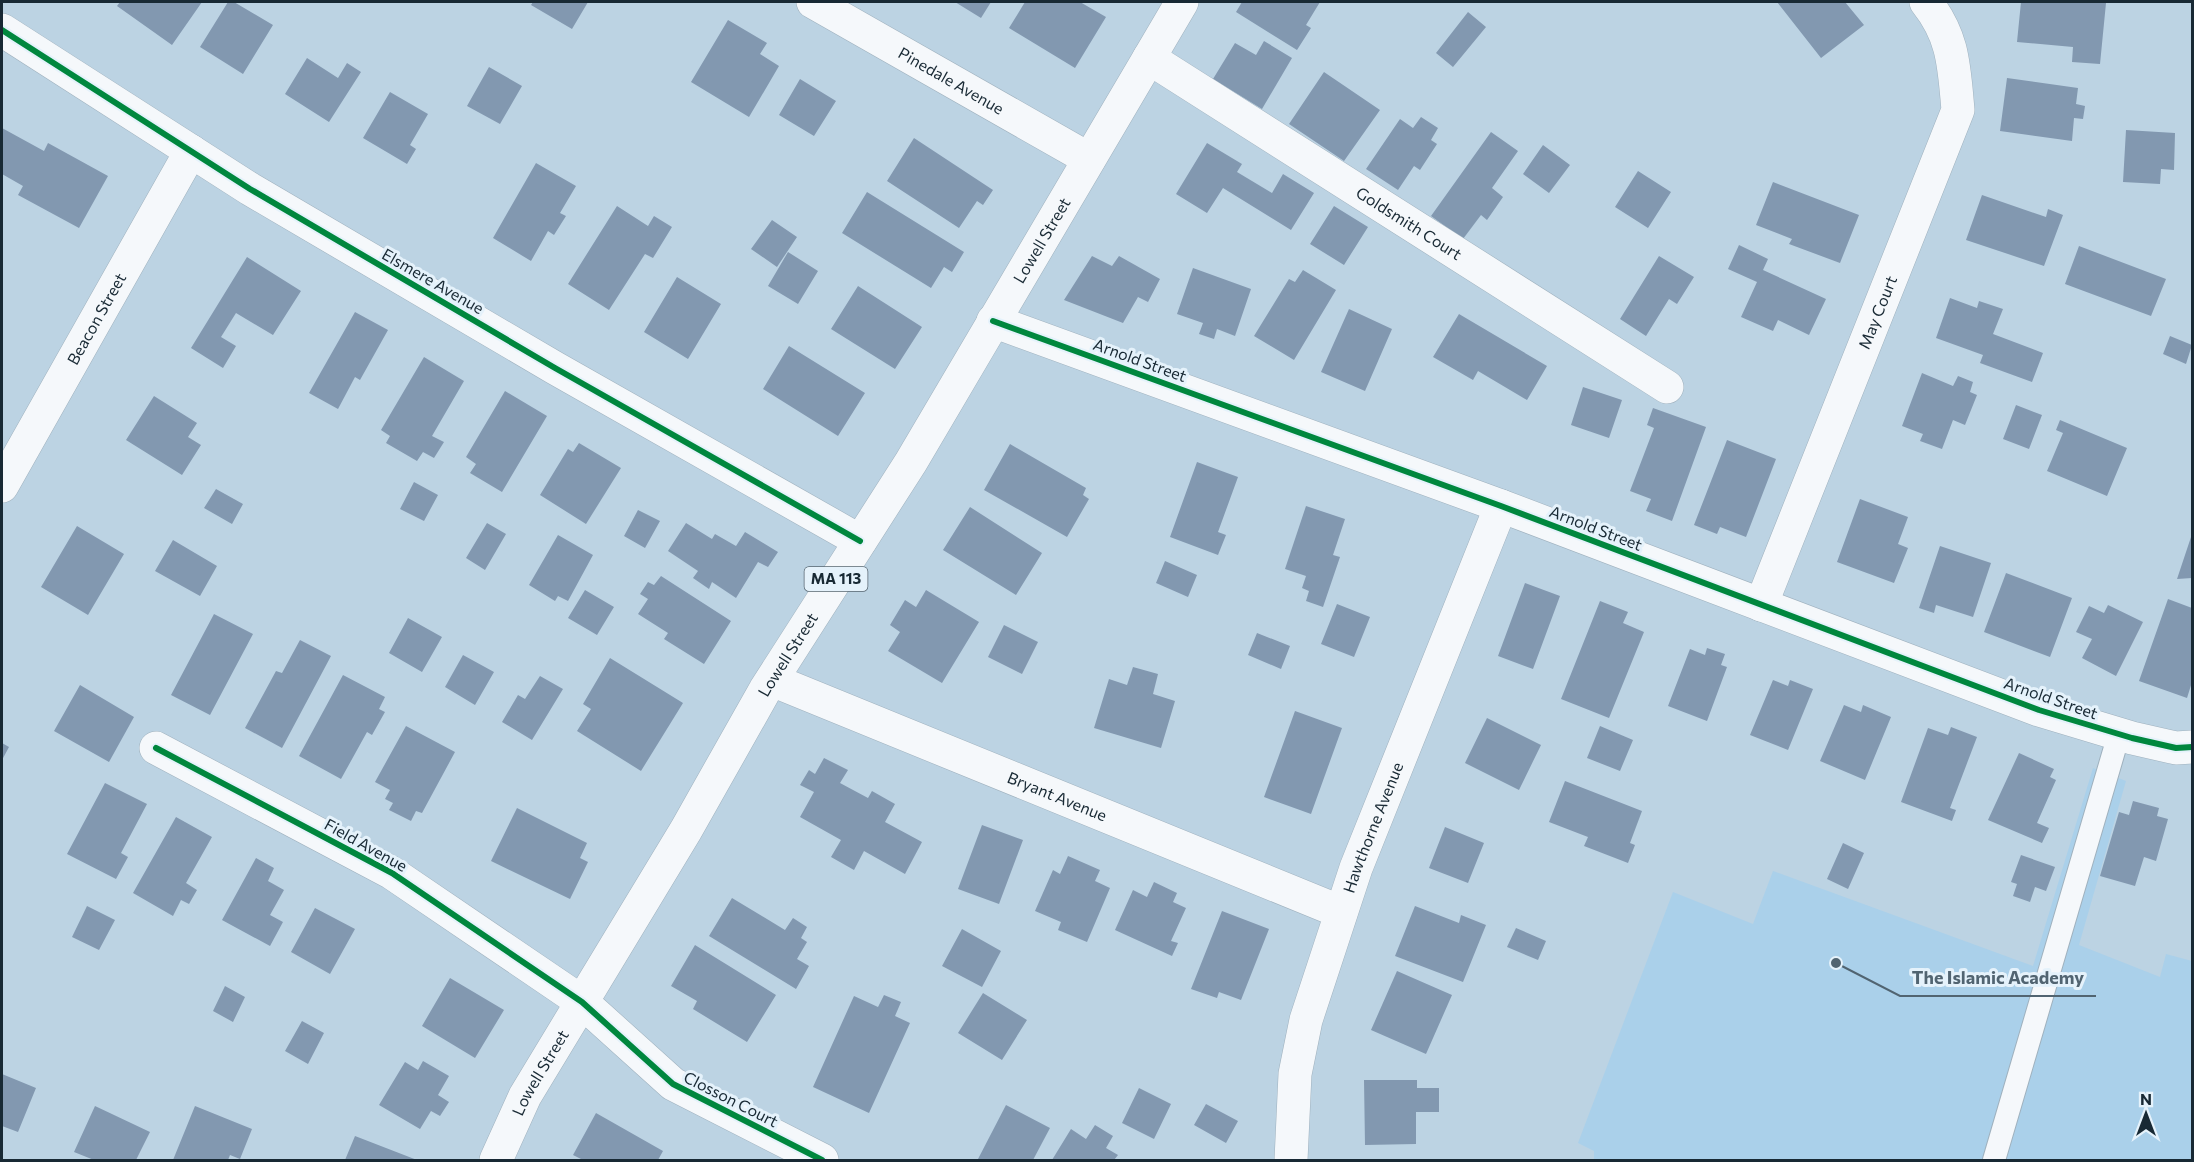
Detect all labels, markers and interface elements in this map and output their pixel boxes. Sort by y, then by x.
street label: Pinedale Avenue [895,43,1008,118]
street label: Goldsmith Court [1353,182,1466,263]
street label: Lowell Street [1009,194,1074,286]
street label: Elsmere Avenue [379,244,487,317]
street label: Beacon Street [63,269,129,368]
street label: May Court [1854,272,1900,351]
street label: Arnold Street [1091,334,1190,385]
street label: Arnold Street [1547,501,1646,554]
road number: MA 113 [804,567,868,591]
street label: Lowell Street [753,608,821,700]
street label: Arnold Street [2002,673,2101,723]
street label: Hawthorne Avenue [1338,759,1406,895]
street label: Bryant Avenue [1005,767,1110,825]
street label: Field Avenue [322,814,411,875]
callout: The Islamic Academy [1900,960,2096,996]
text: The Islamic Academy [1912,966,2084,988]
street label: Lowell Street [508,1026,572,1118]
street label: Closson Court [681,1067,782,1131]
north arrow [2116,1084,2176,1144]
text: N [2140,1089,2152,1108]

